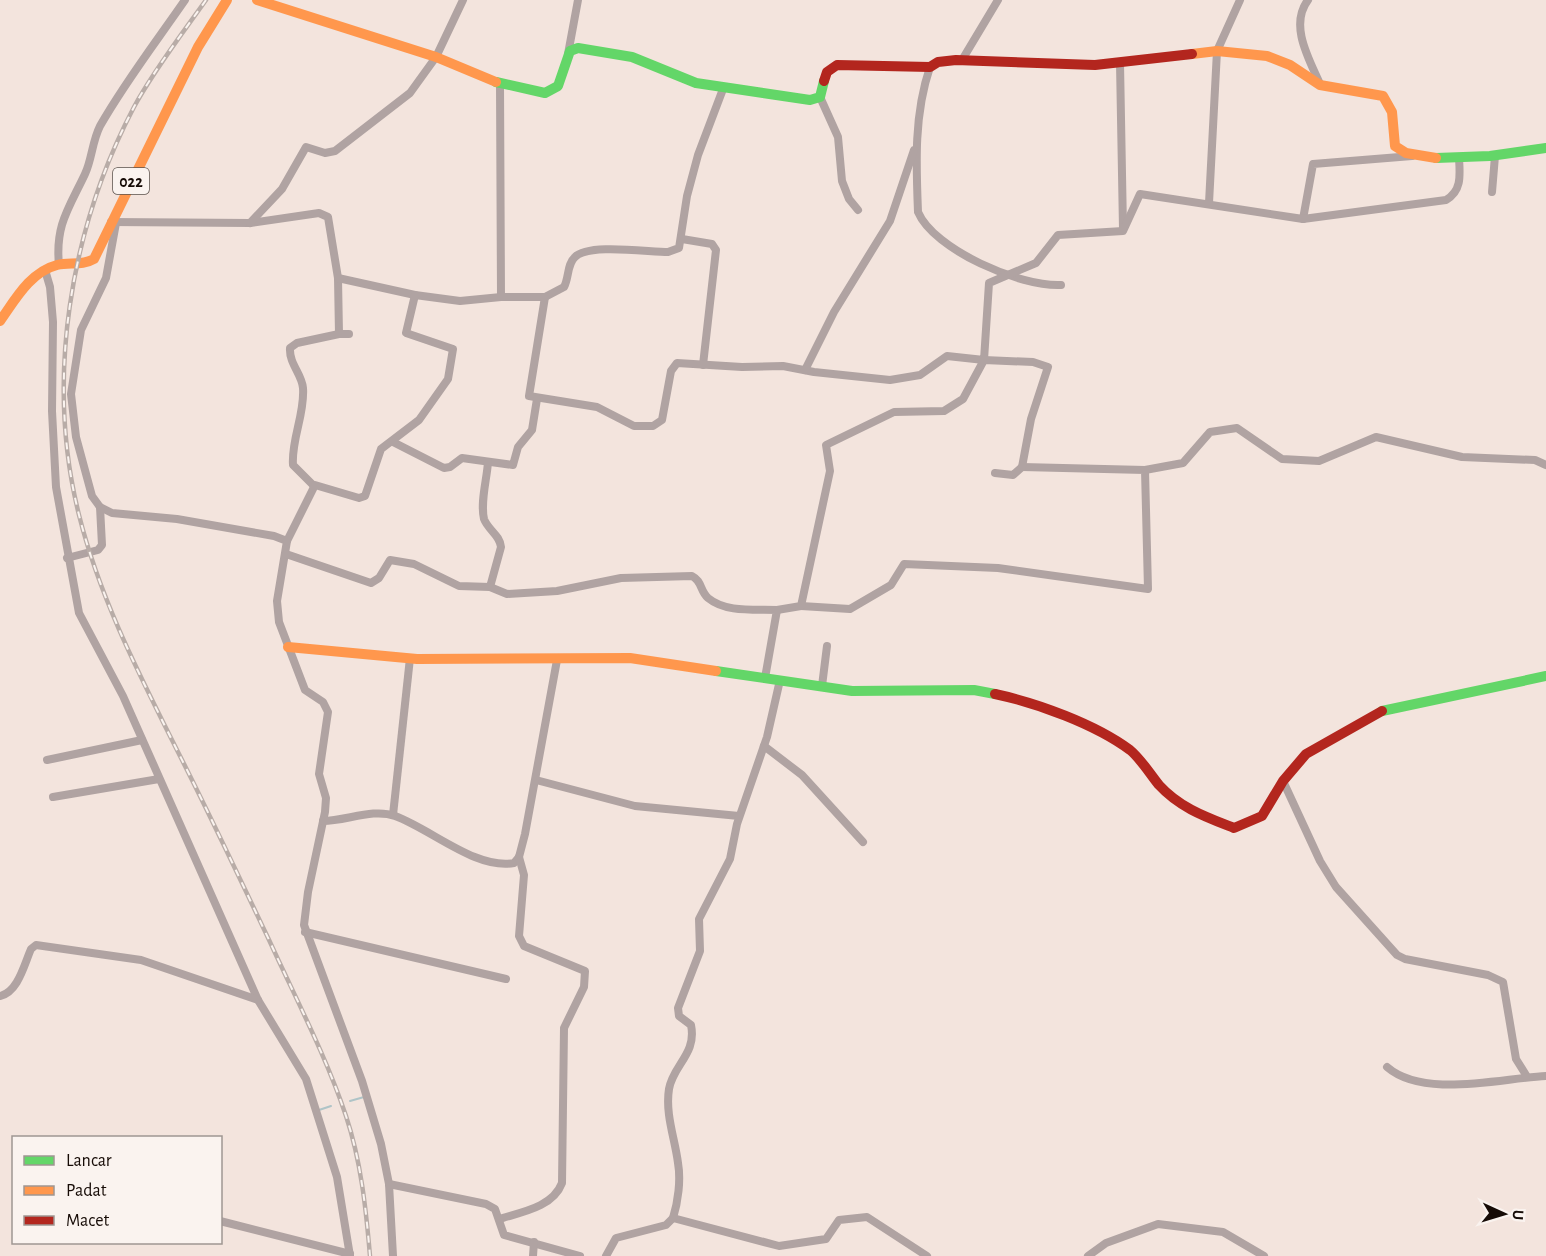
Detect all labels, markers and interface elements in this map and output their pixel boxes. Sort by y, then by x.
road number: 022 [113,168,149,194]
legend [12,1136,222,1244]
text: Lancar [66,1152,112,1170]
text: Padat [66,1182,107,1200]
north arrow [1474,1184,1534,1244]
text: U [1510,1209,1526,1221]
text: Macet [66,1212,110,1230]

